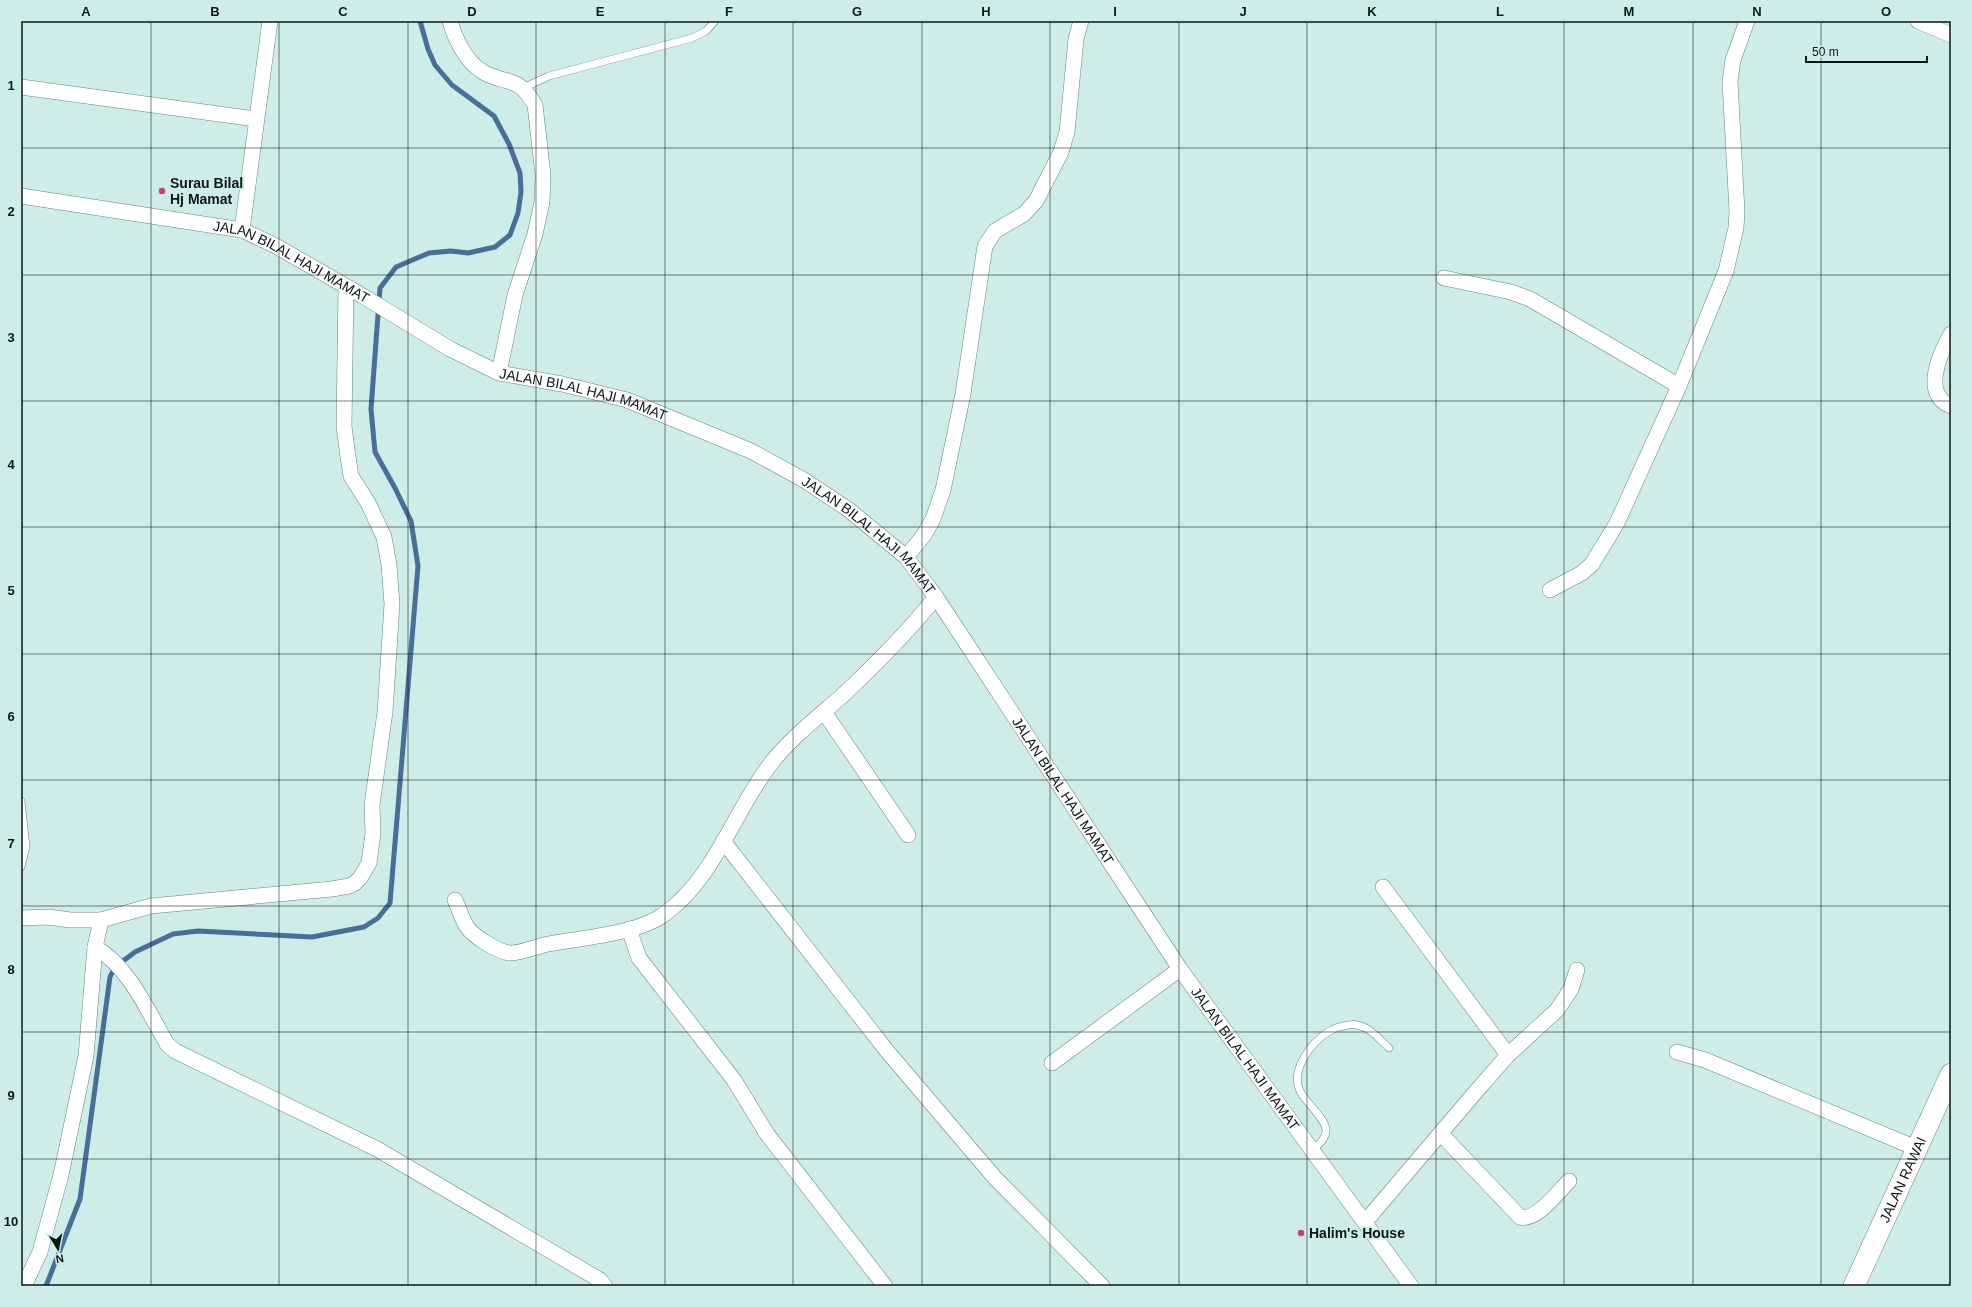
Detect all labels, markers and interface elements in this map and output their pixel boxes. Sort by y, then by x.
text: A [81,4,91,19]
text: B [210,4,220,19]
text: C [338,4,348,19]
text: D [467,4,477,19]
text: E [596,4,605,19]
text: F [725,4,733,19]
text: G [852,4,862,19]
text: H [981,4,991,19]
text: I [1113,4,1117,19]
text: J [1239,4,1247,19]
text: K [1367,4,1377,19]
text: L [1496,4,1504,19]
text: M [1624,4,1634,19]
text: N [1752,4,1762,19]
text: O [1881,4,1891,19]
scale bar [1806,38,1927,64]
text: 50 m [1812,45,1839,59]
text: 1 [7,78,15,93]
place label: Surau Bilal Hj Mamat [170,175,243,207]
marker: Surau Bilal Hj Mamat [157,186,167,196]
text: 2 [7,204,15,219]
street label: JALAN BILAL HAJI MAMAT [212,218,373,306]
text: 3 [7,330,15,345]
street label: JALAN BILAL HAJI MAMAT [498,365,670,424]
text: 4 [7,457,15,472]
street label: JALAN BILAL HAJI MAMAT [799,473,939,597]
text: 5 [7,583,15,598]
text: 6 [7,709,15,724]
street label: JALAN BILAL HAJI MAMAT [1009,714,1117,868]
text: 7 [7,836,15,851]
text: 8 [7,962,15,977]
street label: JALAN BILAL HAJI MAMAT [1188,984,1303,1133]
text: 9 [7,1088,15,1103]
street label: JALAN RAWAI [1876,1134,1929,1225]
text: 10 [4,1214,18,1229]
place label: Halim's House [1309,1225,1405,1241]
marker: Halim's House [1296,1228,1306,1238]
north arrow [38,1229,78,1269]
text: N [55,1252,65,1265]

